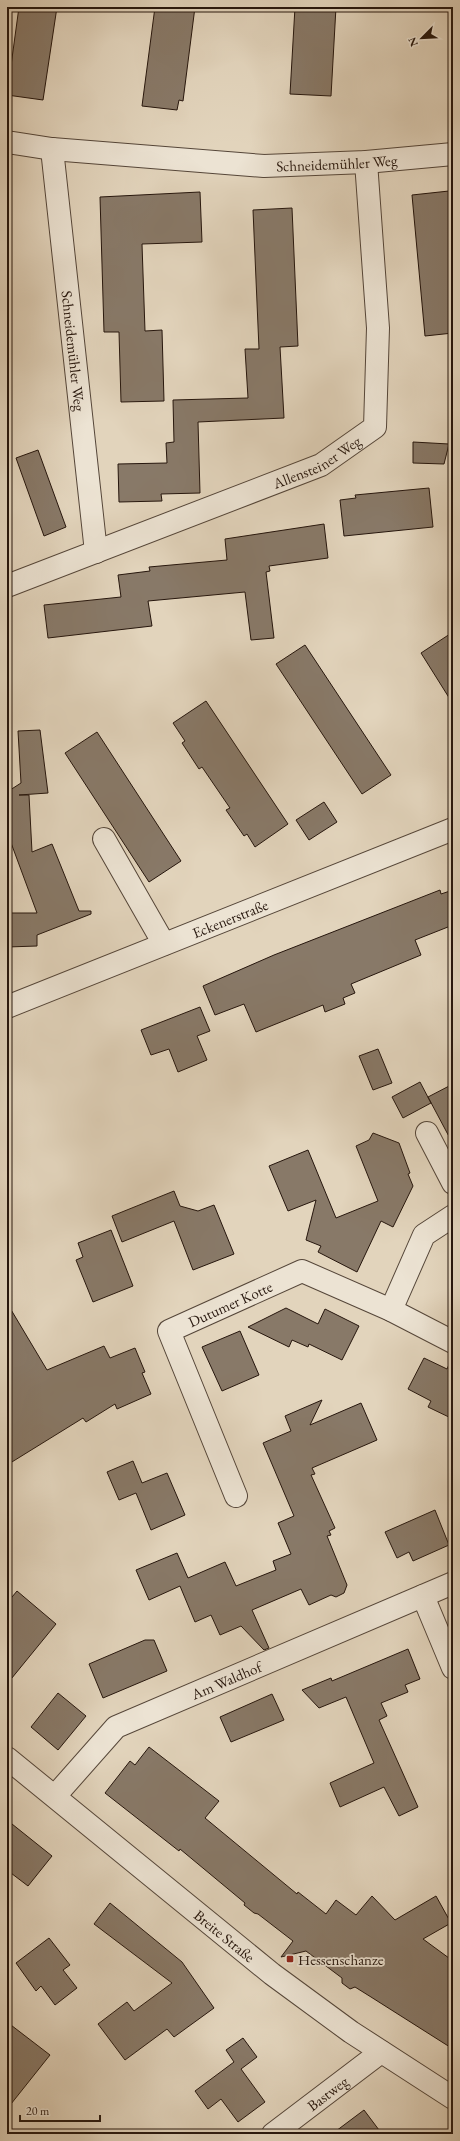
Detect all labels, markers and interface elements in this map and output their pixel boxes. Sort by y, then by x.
north arrow [402,18,442,58]
text: N [405,35,421,49]
street label: Schneidemühler Weg [276,150,399,175]
street label: Schneidemühler Weg [58,290,90,413]
street label: Allensteiner Weg [269,431,364,493]
street label: Eckenerstraße [189,894,271,942]
street label: Dutumer Kotte [185,1276,275,1331]
street label: Am Waldhof [187,1656,266,1704]
street label: Breite Straße [190,1905,259,1966]
place label: Hessenschanze [298,1950,384,1969]
marker: Hessenschanze [285,1954,295,1964]
street label: Bastweg [303,2071,352,2115]
scale bar [20,2097,100,2123]
text: 20 m [26,2103,50,2119]

